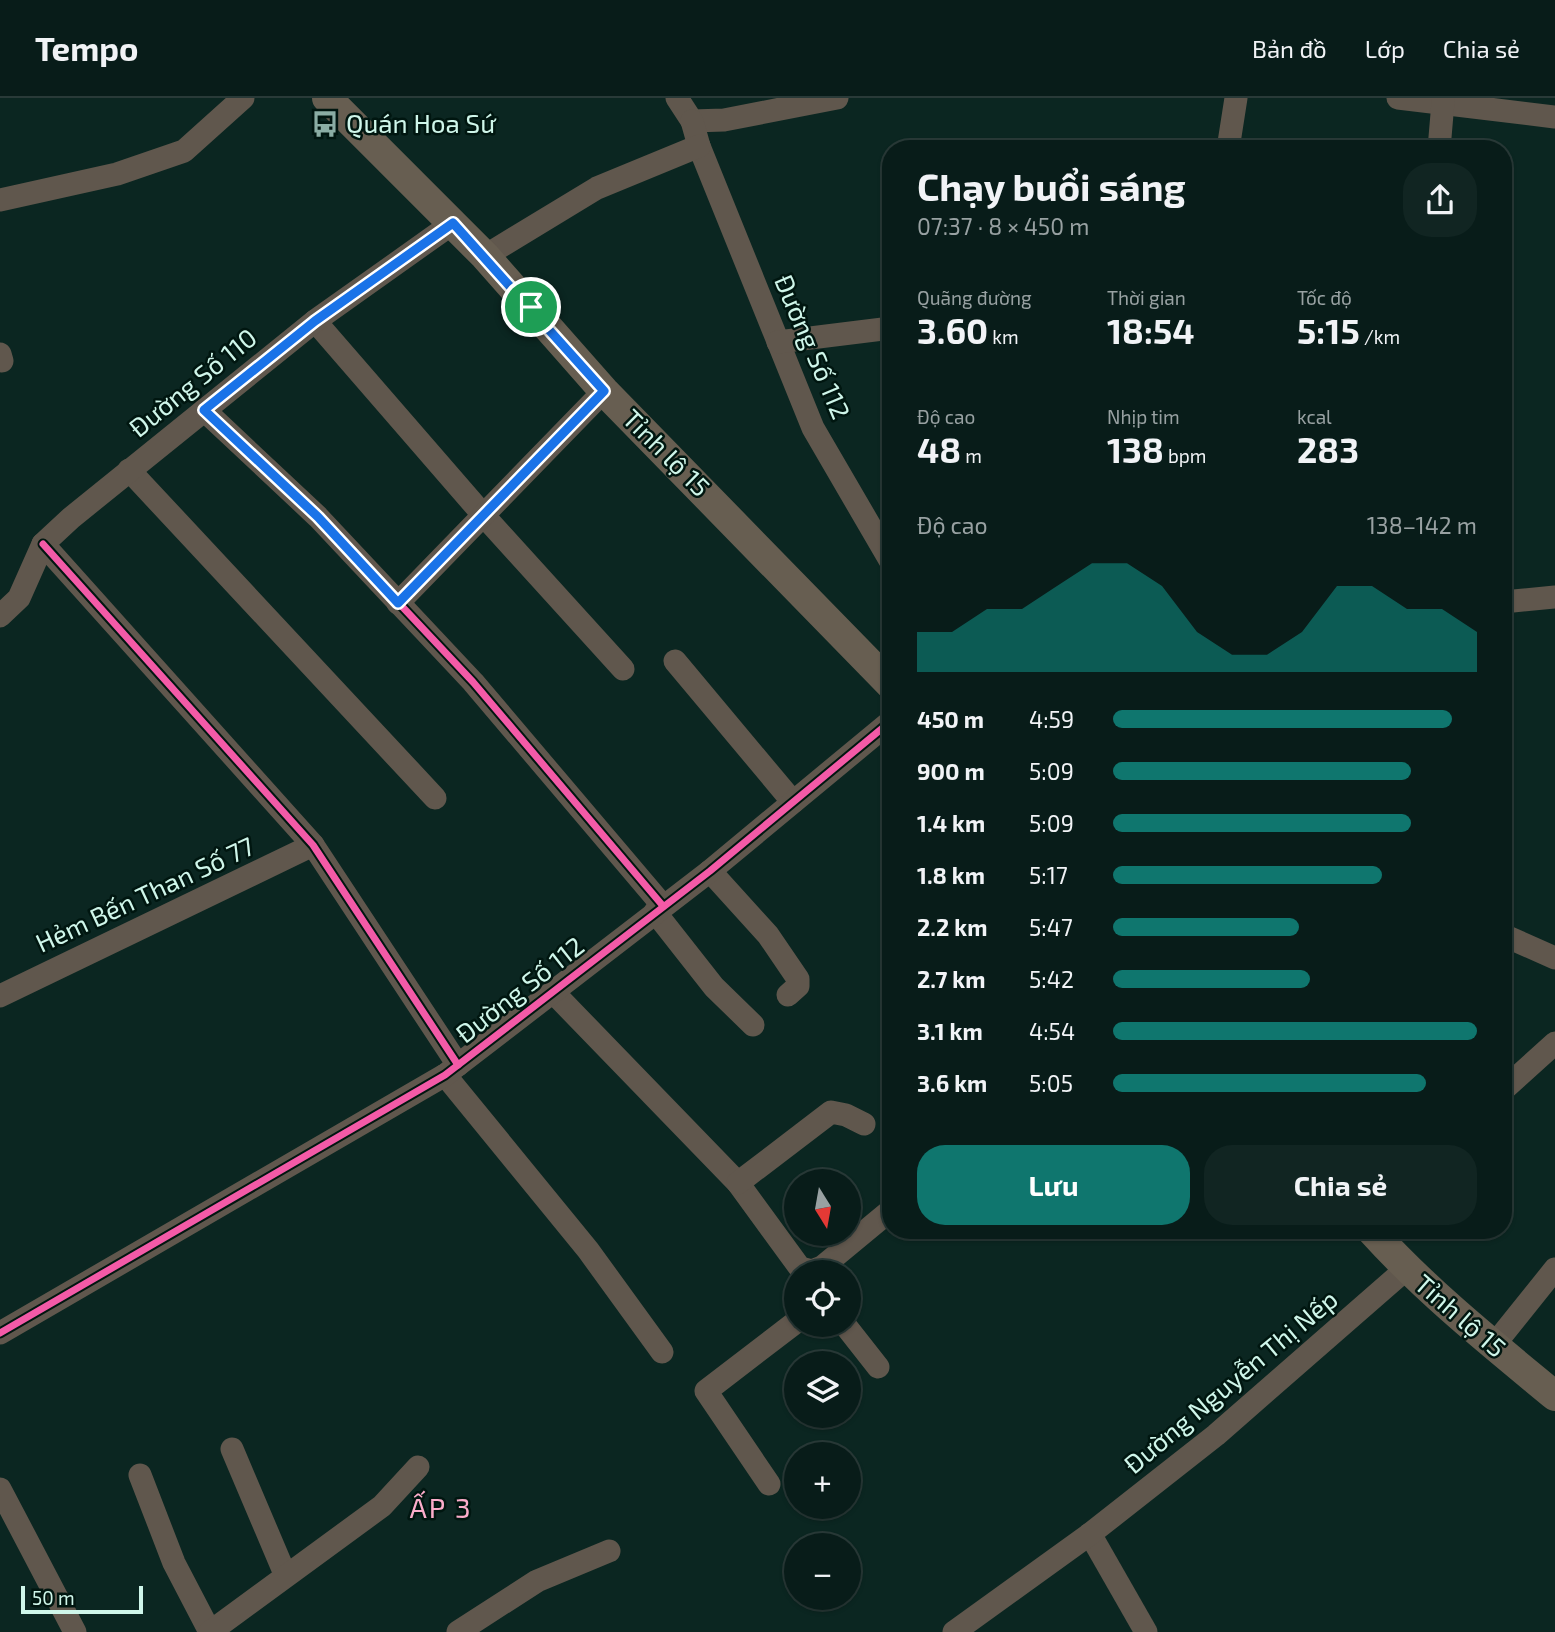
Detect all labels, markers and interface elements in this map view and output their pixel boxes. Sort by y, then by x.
text: Tempo [35,28,139,68]
text: Bản đồ [1252,34,1327,63]
text: Lớp [1365,34,1405,63]
text: Chia sẻ [1443,34,1520,63]
place label: Quán Hoa Sứ [346,107,497,138]
bus stop icon: Quán Hoa Sứ [310,109,340,139]
text: Chạy buổi sáng [917,163,1186,209]
button: share [1403,163,1477,237]
text: 07:37 · 8 × 450 m [917,212,1089,240]
street label: Đường Số 112 [769,270,858,423]
pin [501,277,561,337]
text: Quãng đường [917,286,1032,309]
text: Thời gian [1107,286,1186,309]
text: Tốc độ [1297,286,1352,309]
icon: arrive [512,288,550,326]
text: 3.60 [917,309,988,351]
text: 18:54 [1107,309,1195,351]
text: 5:15 [1297,309,1360,351]
street label: Đường Số 110 [122,321,262,443]
text: km [988,325,1019,348]
text: /km [1360,325,1400,348]
street label: Tỉnh lộ 15 [617,402,717,502]
text: Độ cao [917,405,975,428]
text: Nhịp tim [1107,405,1180,428]
text: kcal [1297,405,1332,428]
text: 48 [917,428,961,470]
text: 138 [1107,428,1164,470]
text: 283 [1297,428,1359,470]
text: m [961,444,982,467]
text: bpm [1164,444,1207,467]
text: Độ cao [917,511,988,539]
text: 138–142 m [1367,511,1477,539]
text: 450 m [917,705,984,733]
text: 4:59 [1029,705,1074,733]
text: 900 m [917,757,985,785]
text: 5:09 [1029,757,1074,785]
text: 1.4 km [917,809,985,837]
text: 5:09 [1029,809,1074,837]
street label: Hẻm Bến Than Số 77 [30,829,259,958]
text: 1.8 km [917,861,985,889]
text: 5:17 [1029,861,1068,889]
text: 2.2 km [917,913,987,941]
text: 5:47 [1029,913,1073,941]
street label: Đường Số 112 [449,929,589,1048]
text: 2.7 km [917,965,985,993]
text: 5:42 [1029,965,1074,993]
text: 3.1 km [917,1017,983,1045]
text: 4:54 [1029,1017,1075,1045]
text: 3.6 km [917,1069,987,1097]
text: 5:05 [1029,1069,1073,1097]
button: Lưu [917,1145,1190,1225]
button: Chia sẻ [1204,1145,1477,1225]
north arrow [784,1169,861,1246]
map controls [784,1169,861,1610]
button: locate [784,1260,861,1337]
street label: Tỉnh lộ 15 [1409,1267,1513,1363]
street label: Đường Nguyễn Thị Nếp [1117,1283,1343,1479]
button: layers [784,1351,861,1428]
button: + [784,1442,861,1519]
district label: ẤP 3 [409,1490,473,1524]
button: − [784,1533,861,1610]
scale bar [21,1583,144,1615]
text: 50 m [32,1586,75,1609]

